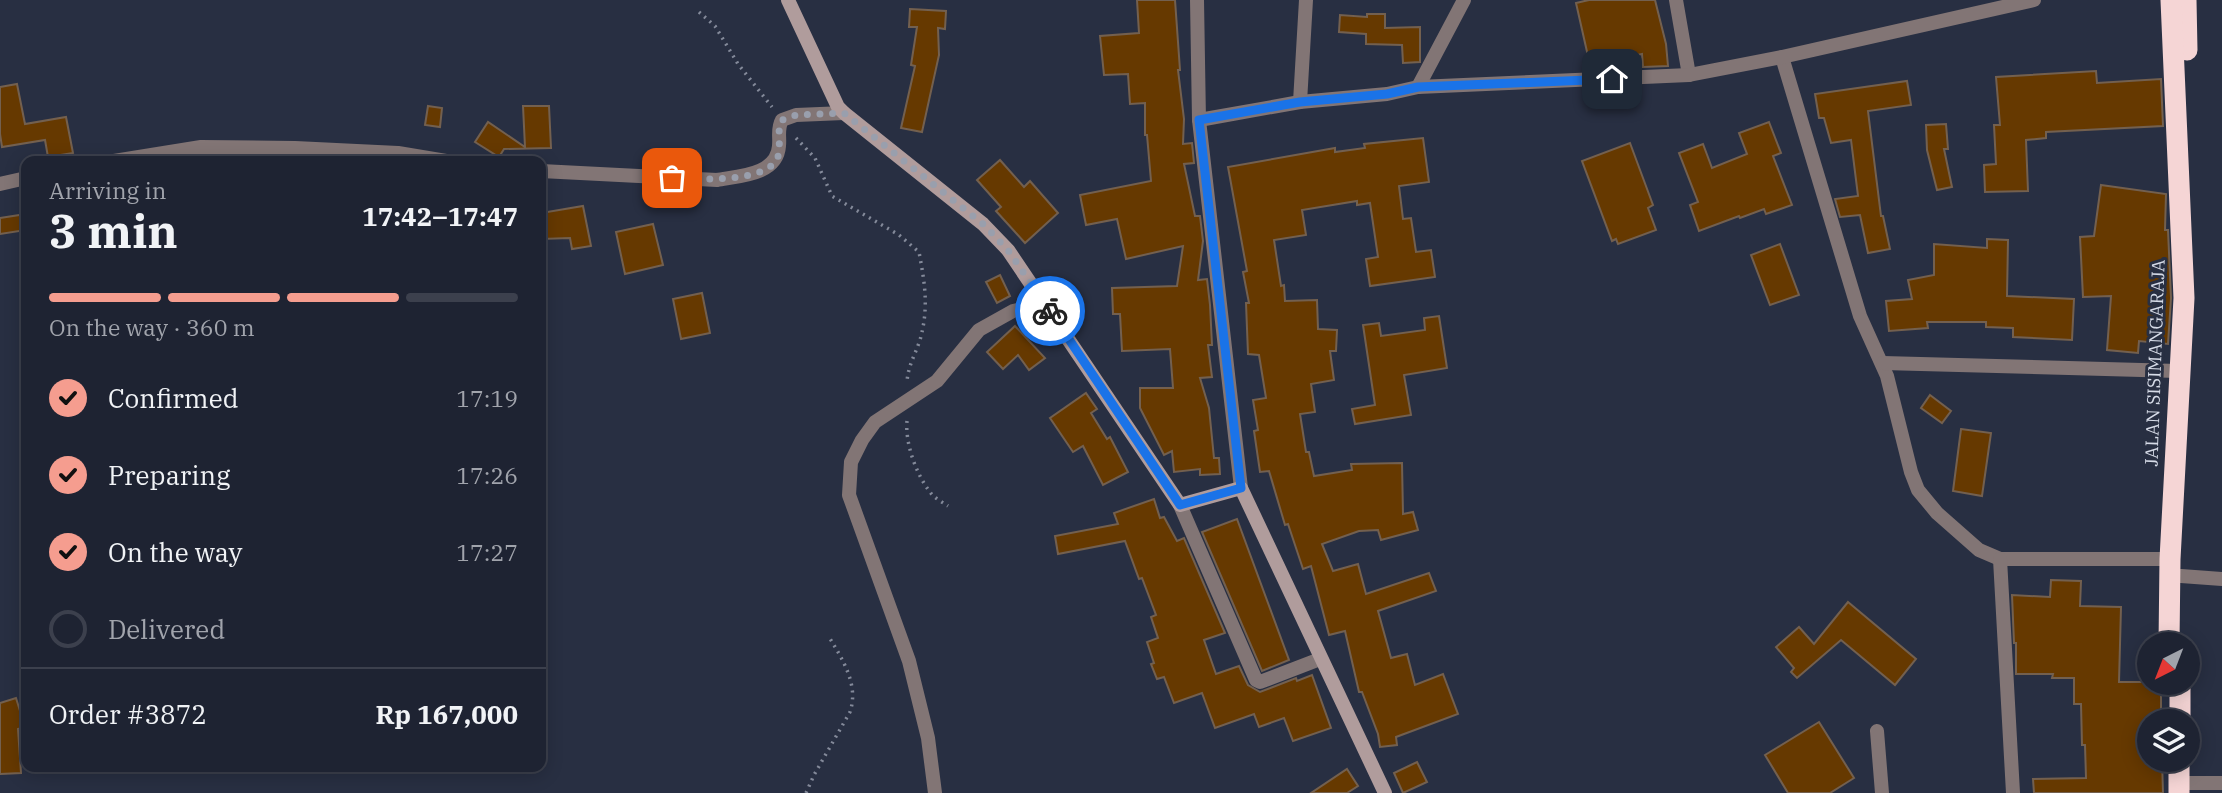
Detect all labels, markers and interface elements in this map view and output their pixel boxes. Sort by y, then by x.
pin [1582,49,1642,109]
icon: home [1593,60,1631,98]
pin [642,148,702,208]
icon: bag [653,159,691,197]
text: Arriving in [49,175,166,205]
text: 17:42–17:47 [362,199,518,233]
text: 3 min [49,201,178,261]
street label: JALAN SISIMANGARAJA [2139,258,2170,467]
courier [1015,276,1085,346]
icon: bike [1031,292,1069,330]
text: On the way · 360 m [49,312,255,342]
icon: check [49,379,87,417]
text: Confirmed [108,381,239,415]
text: 17:19 [456,383,518,413]
icon: check [49,456,87,494]
text: Preparing [108,458,230,492]
text: 17:26 [456,460,518,490]
icon: check [49,533,87,571]
text: On the way [108,535,242,569]
text: 17:27 [456,537,518,567]
text: Delivered [108,612,225,646]
north arrow [2137,632,2200,695]
map controls [2137,632,2200,772]
text: Order #3872 [49,697,207,731]
text: Rp 167,000 [375,697,518,731]
button: layers [2137,709,2200,772]

